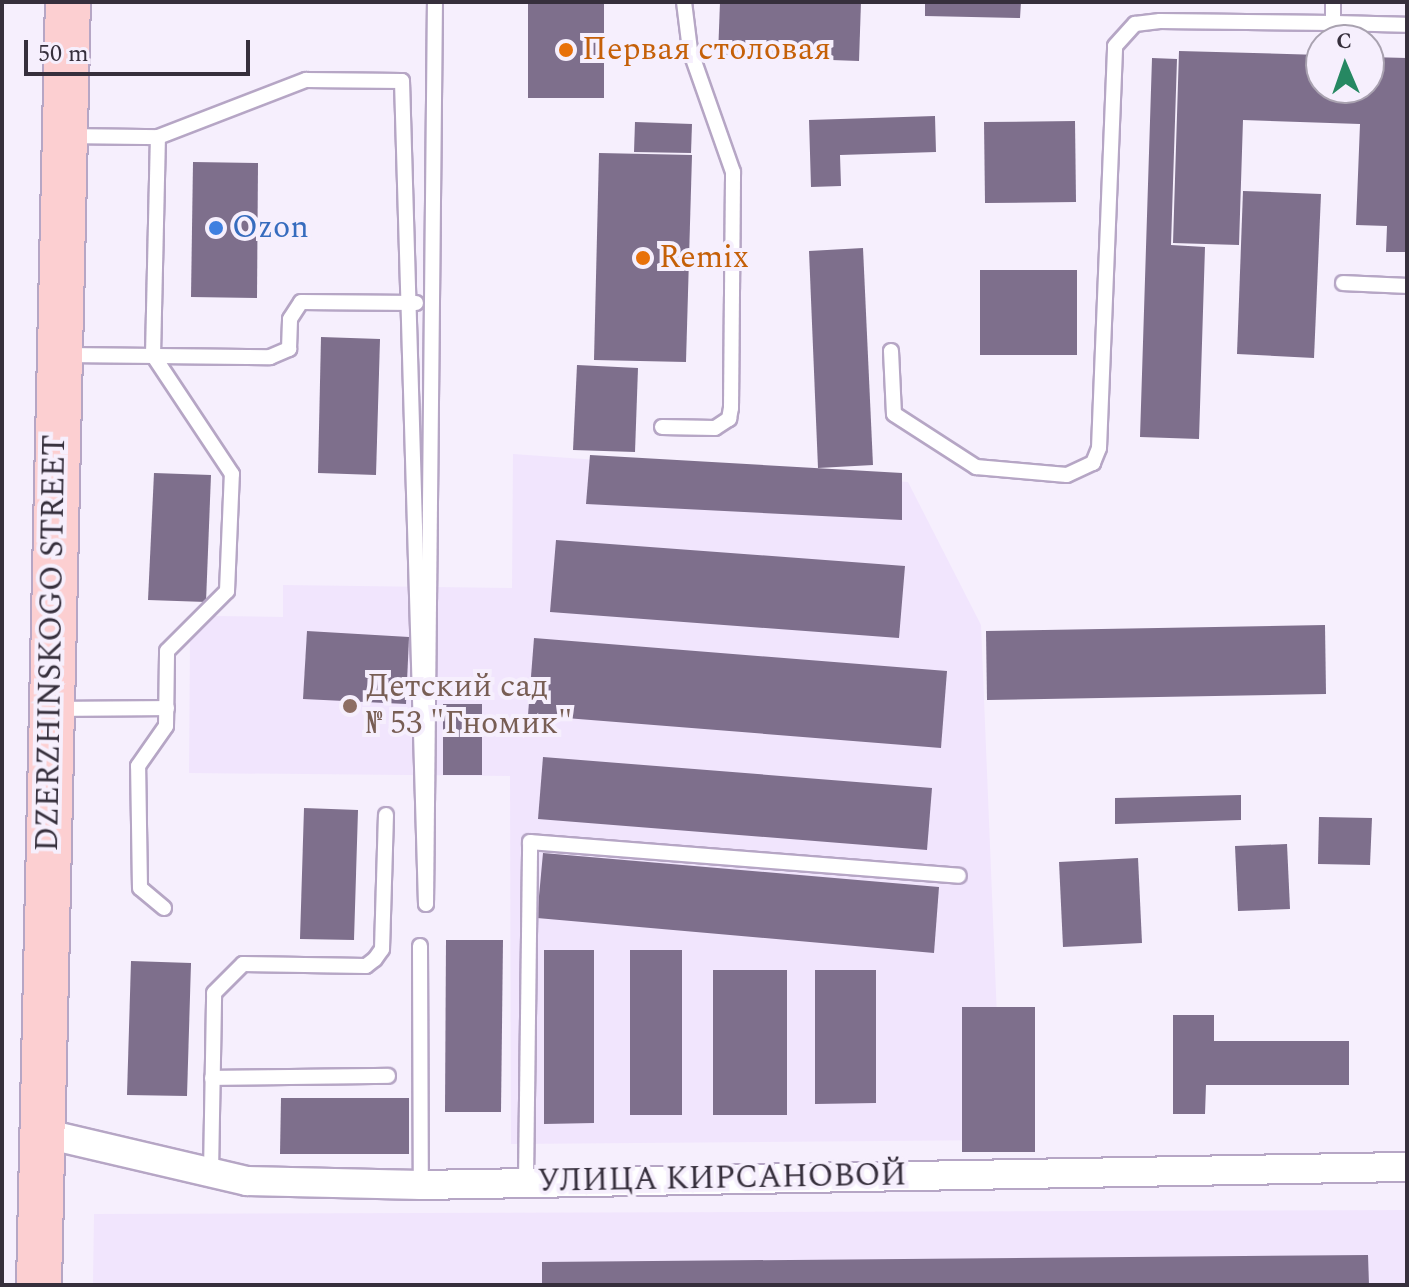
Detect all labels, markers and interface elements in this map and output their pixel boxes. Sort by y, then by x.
scale bar [28,24,254,74]
north arrow [1305,24,1385,104]
text: С [1336,25,1353,58]
place label: Первая столовая [582,31,831,69]
text: 50 m [38,36,89,72]
marker: Первая столовая [557,41,575,59]
place label: Ozon [232,209,309,247]
marker: Ozon [207,219,225,237]
place label: Remix [659,239,749,277]
marker: Remix [634,249,652,267]
street label: DZERZHINSKOGO STREET [29,434,75,852]
place label: Детский сад № 53 "Гномик" [366,669,572,744]
marker: Детский сад № 53 "Гномик" [341,697,359,715]
street label: УЛИЦА КИРСАНОВОЙ [537,1157,907,1201]

